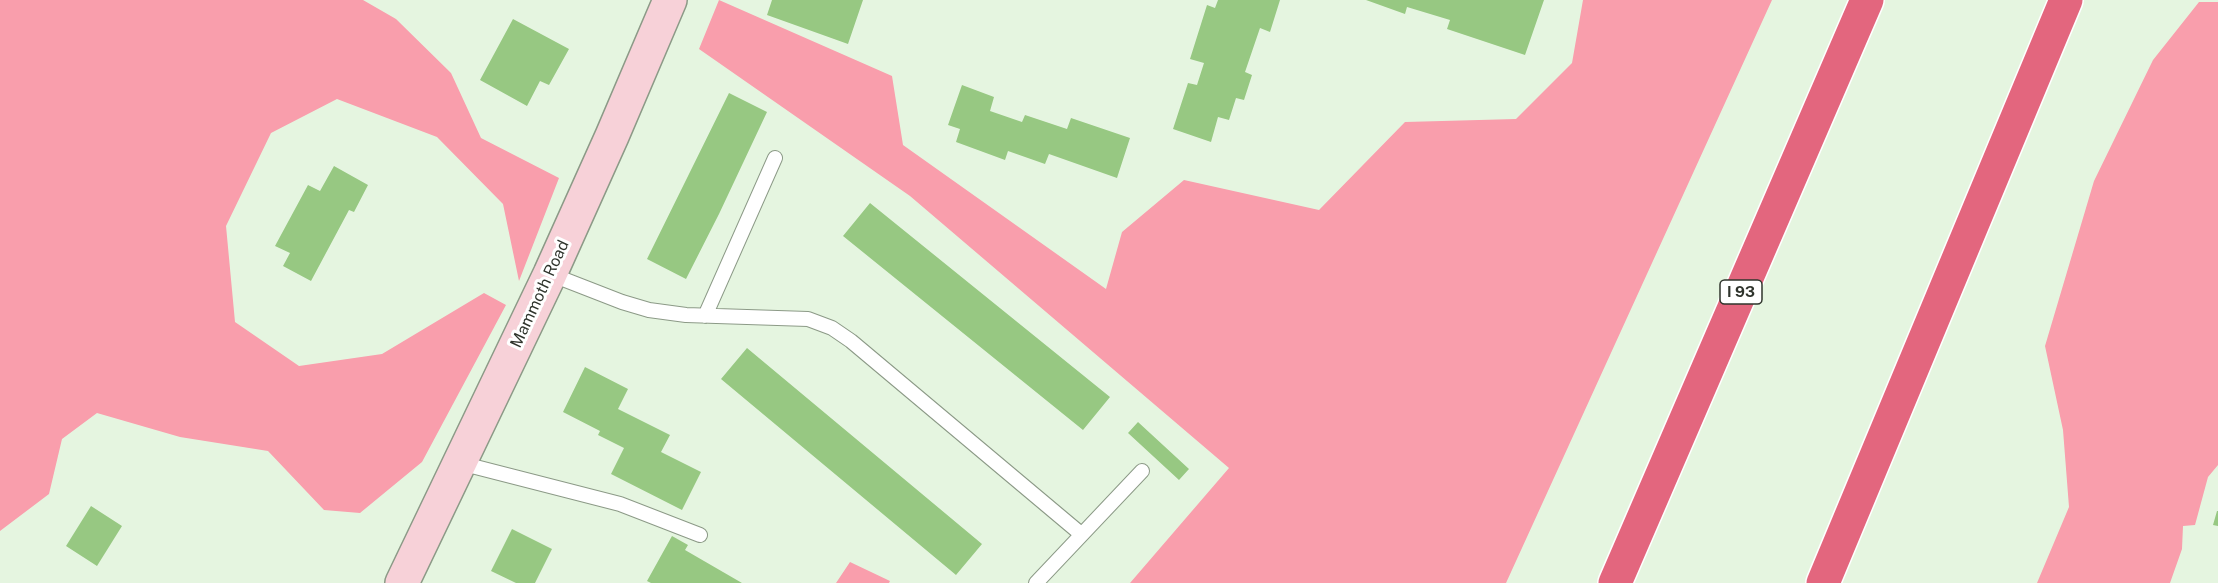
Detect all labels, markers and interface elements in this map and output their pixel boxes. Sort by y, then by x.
street label: Mammoth Road [507,237,573,351]
road number: I 93 [1720,280,1762,304]

